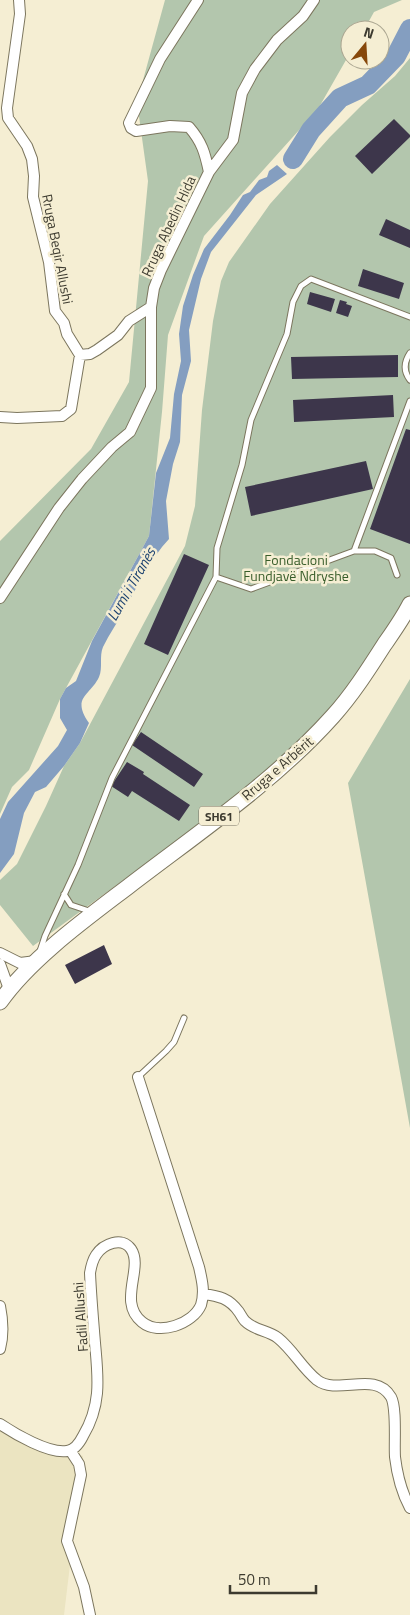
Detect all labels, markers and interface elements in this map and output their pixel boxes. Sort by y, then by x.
north arrow [340,20,390,70]
text: N [361,21,377,44]
street label: Rruga Abedin Hida [135,172,201,280]
street label: Rruga Beqir Allushi [37,192,79,306]
water label: Lumi i Tiranës [101,542,162,625]
park label: Fondacioni Fundjavë Ndryshe [243,549,349,586]
street label: Rruga e Arbërit [237,731,317,805]
road number: SH61 [199,806,239,826]
street label: Fadil Allushi [67,1281,93,1353]
scale bar [230,1562,316,1594]
text: 50 m [238,1568,271,1591]

